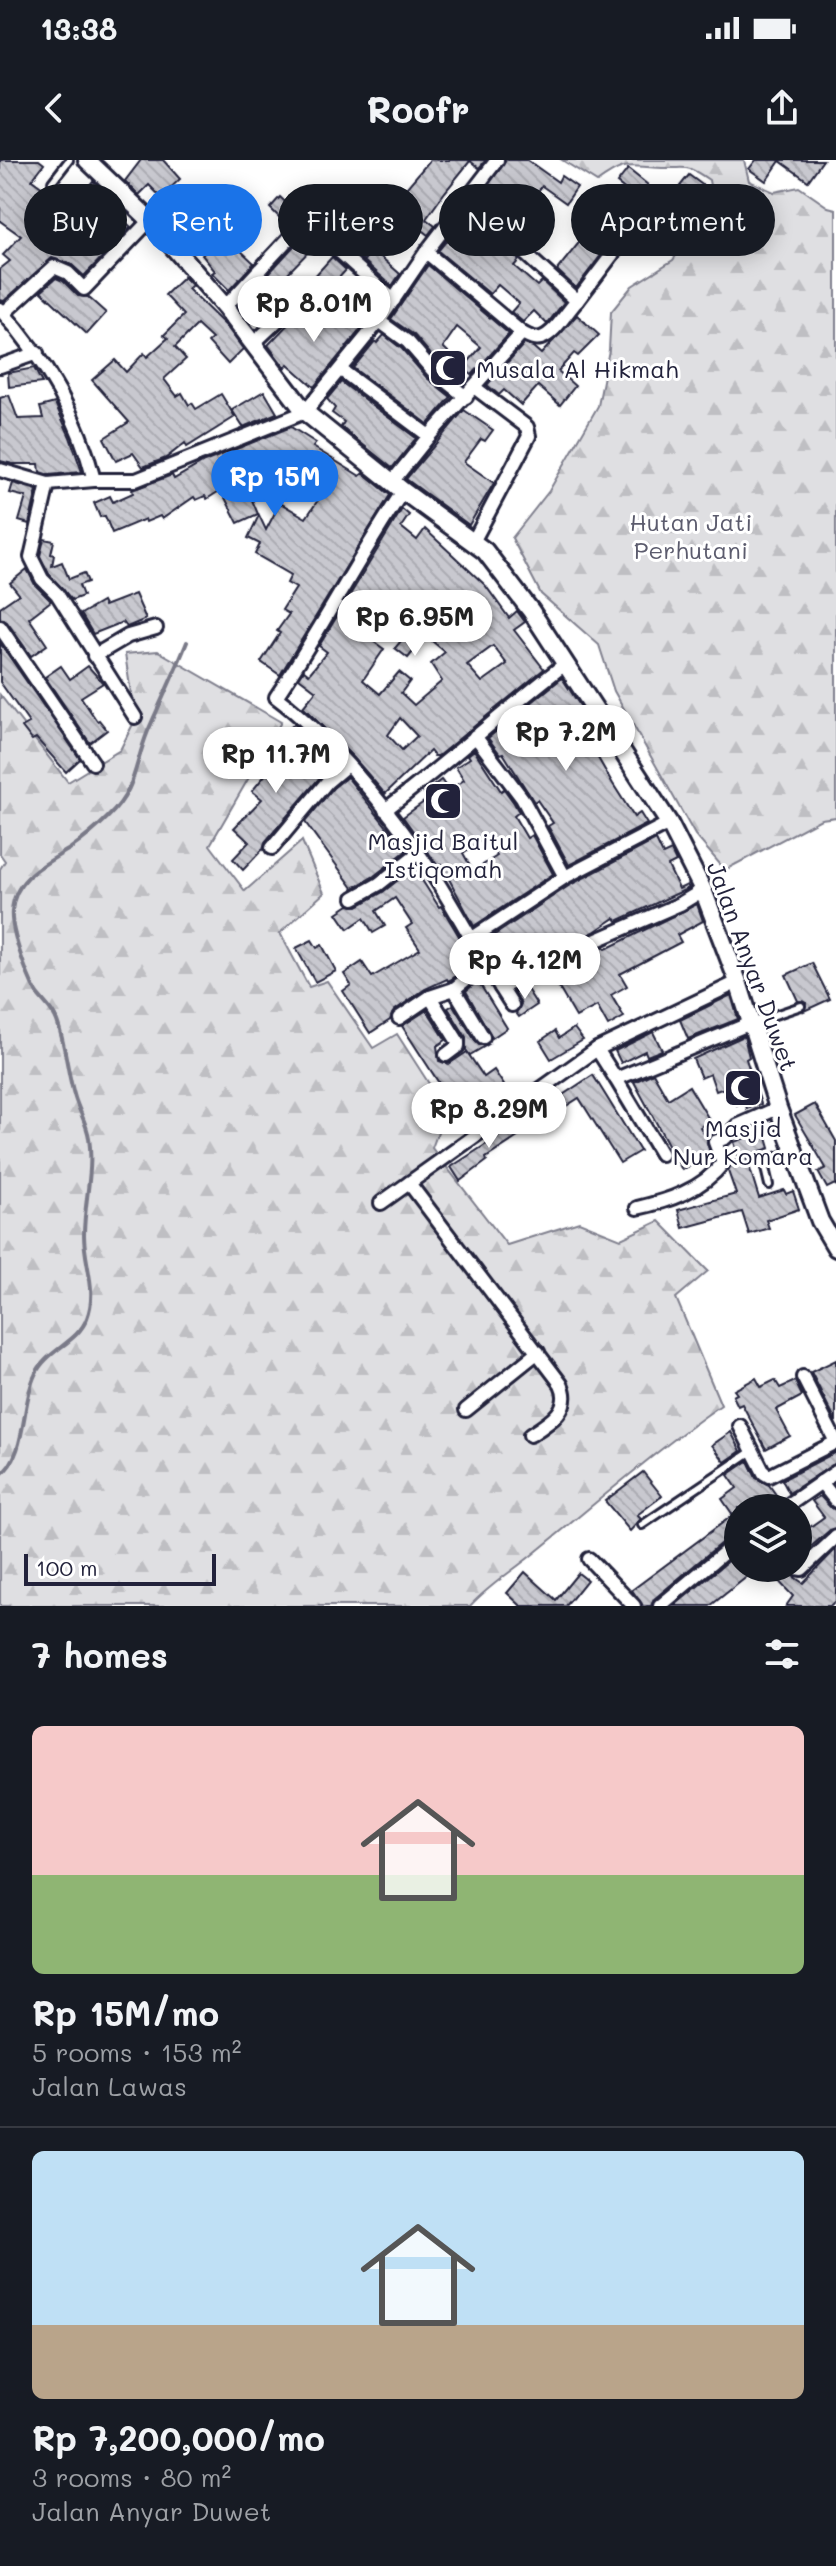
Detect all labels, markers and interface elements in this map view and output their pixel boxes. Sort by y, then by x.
text: 13:38 [40,8,117,48]
text: Roofr [367,85,469,132]
icon: back [32,86,76,130]
icon: share [760,86,804,130]
chip: Buy [24,184,127,256]
chip: Rent [143,184,262,256]
chip: Filters [278,184,423,256]
chip: New [439,184,555,256]
chip: Apartment [571,184,775,256]
pin: Rp 8.01M [231,276,397,344]
text: Rp 8.01M [255,285,373,319]
mosque icon: Musala Al Hikmah [427,347,469,389]
place label: Musala Al Hikmah [476,353,679,384]
pin: Rp 15M [210,450,340,518]
text: Rp 15M [229,459,321,493]
park label: Hutan Jati Perhutani [630,506,752,565]
pin: Rp 6.95M [332,590,498,658]
text: Rp 6.95M [355,599,475,633]
pin: Rp 7.2M [492,705,640,773]
text: Rp 7.2M [515,714,617,748]
pin: Rp 11.7M [193,727,359,795]
text: Rp 11.7M [221,736,331,770]
mosque icon: Masjid Baitul Istiqomah [422,780,464,822]
place label: Masjid Baitul Istiqomah [368,825,518,884]
street label: Jalan Anyar Duwet [701,857,805,1075]
pin: Rp 4.12M [442,933,608,1001]
text: Rp 4.12M [467,942,583,976]
mosque icon: Masjid Nur Komara [722,1067,764,1109]
pin: Rp 8.29M [406,1082,572,1150]
text: Rp 8.29M [429,1091,549,1125]
place label: Masjid Nur Komara [673,1112,813,1171]
map controls [724,1494,812,1582]
button: layers [724,1494,812,1582]
scale bar [24,1550,216,1586]
text: 100 m [36,1553,98,1582]
text: 7 homes [32,1632,168,1677]
icon: filters [760,1632,804,1676]
icon: home [346,1778,490,1922]
text: Rp 15M/mo [32,1990,219,2035]
text: 5 rooms · 153 m² [32,2035,242,2069]
text: Jalan Lawas [32,2069,187,2103]
icon: home [346,2203,490,2347]
text: Rp 7,200,000/mo [32,2415,325,2460]
text: 3 rooms · 80 m² [32,2460,231,2494]
text: Jalan Anyar Duwet [32,2494,271,2528]

